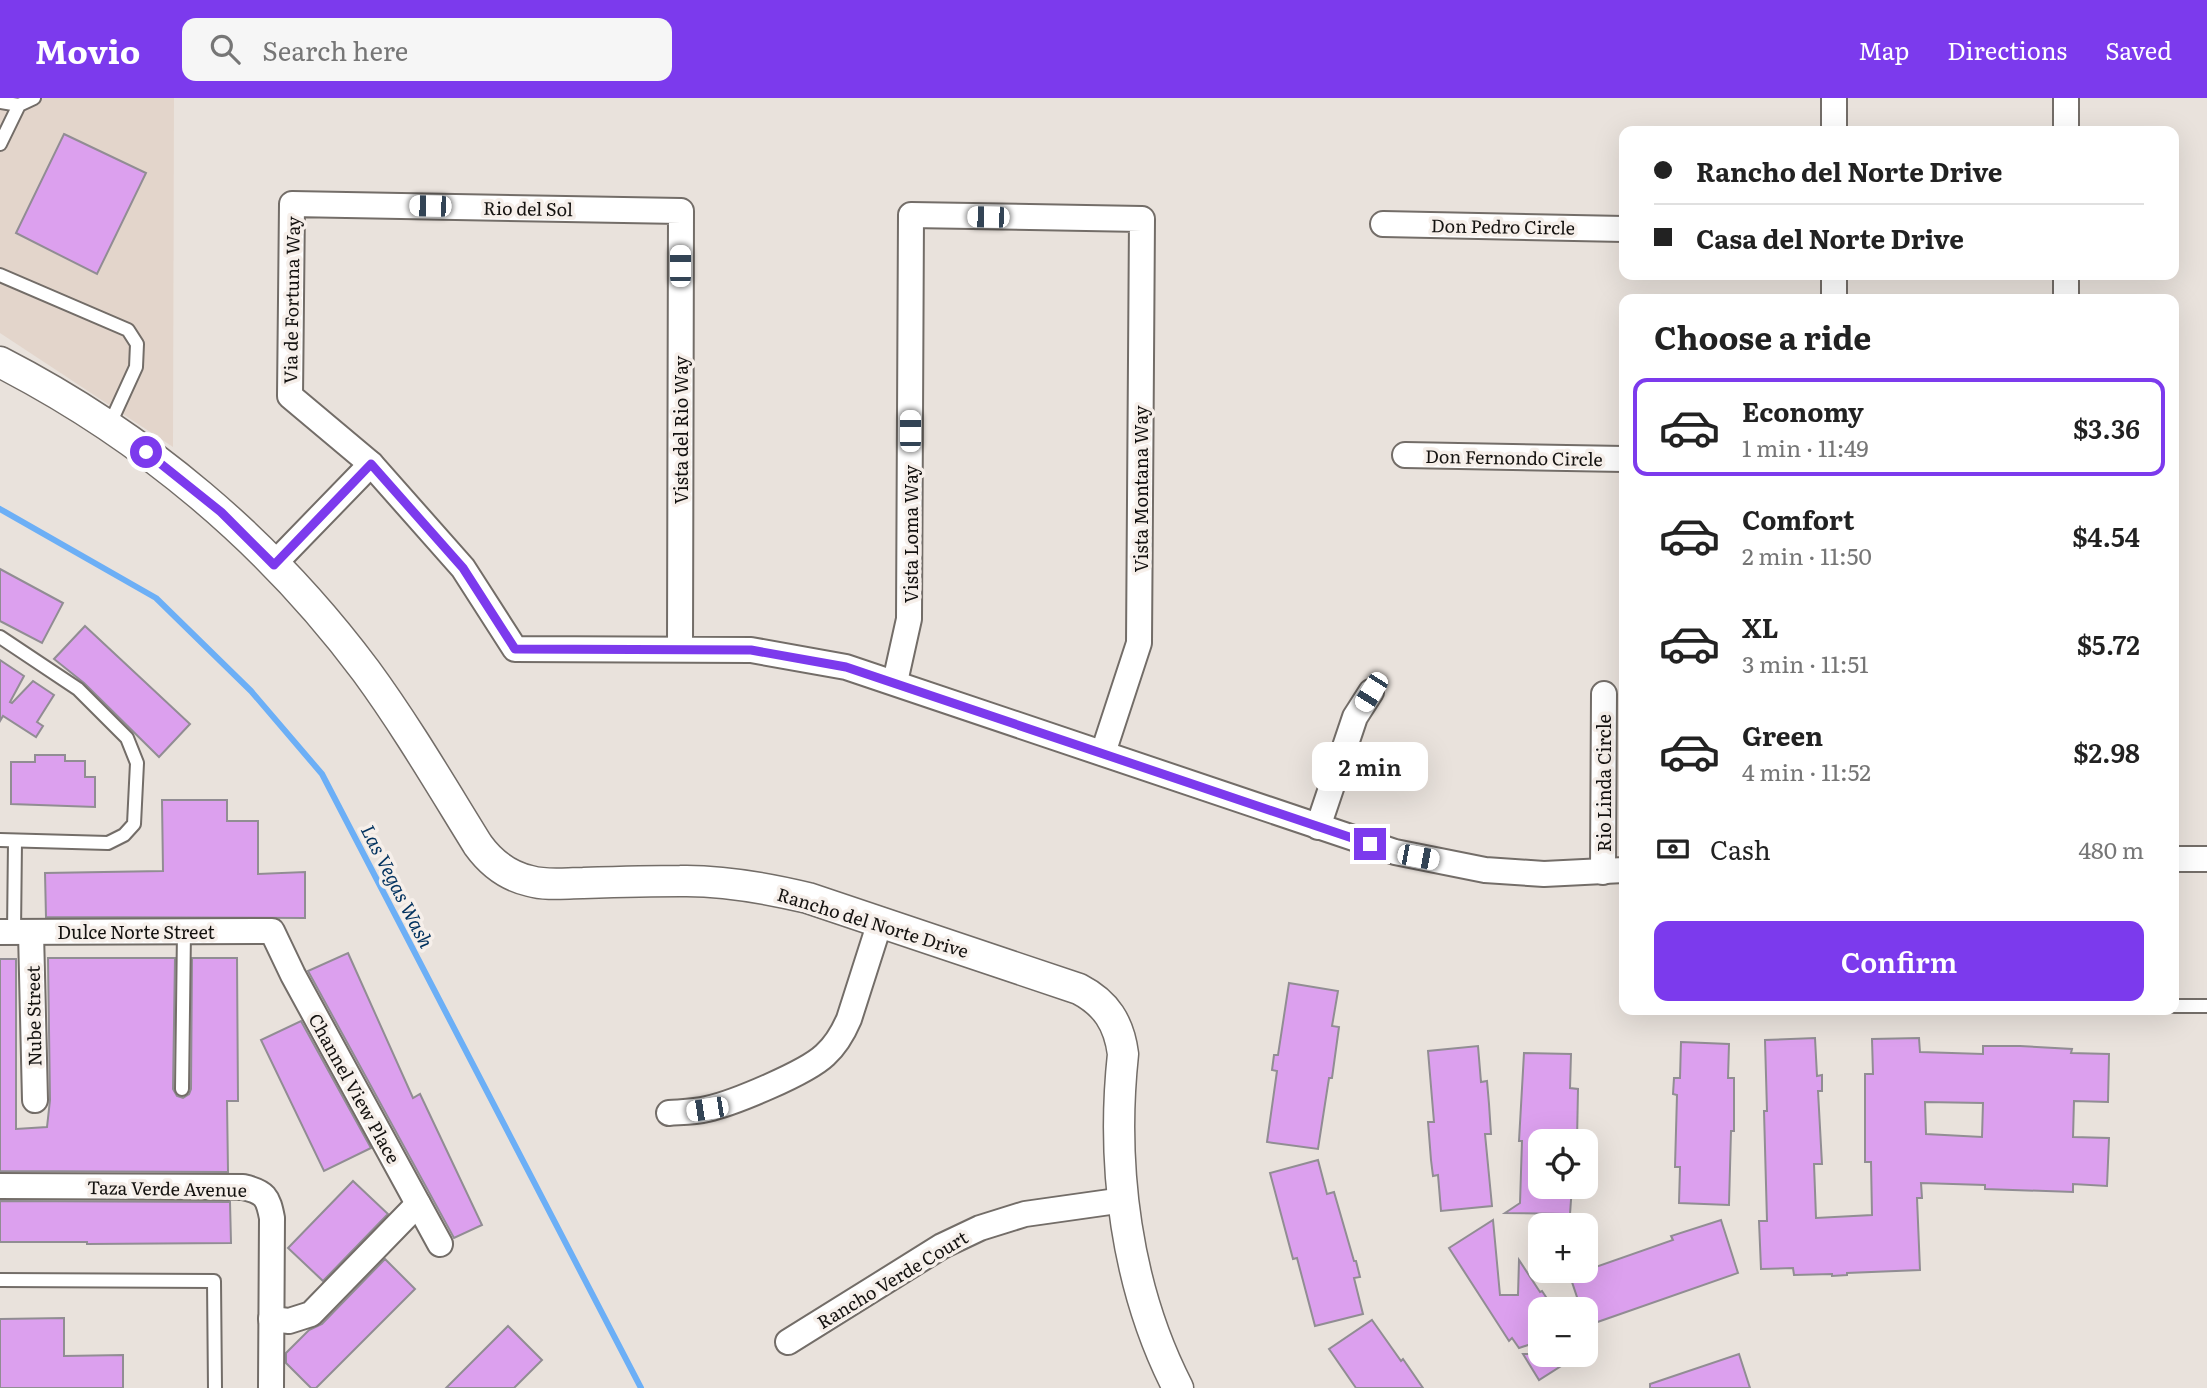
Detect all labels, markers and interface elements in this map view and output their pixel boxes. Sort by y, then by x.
search box [182,18,672,81]
text: Movio [35,25,140,74]
icon: search [206,30,244,68]
text: Search here [262,30,408,69]
text: Map [1858,32,1909,67]
text: Directions [1947,32,2067,67]
text: Saved [2105,32,2172,67]
text: Rancho del Norte Drive [1696,151,2003,190]
street label: Rio del Sol [483,194,573,222]
car [409,195,452,217]
car [967,206,1010,228]
street label: Don Pedro Circle [1431,211,1575,241]
street label: Via de Fortuna Way [276,215,306,384]
text: Casa del Norte Drive [1696,218,1964,257]
car [670,245,691,287]
text: Choose a ride [1654,312,1871,360]
street label: Vista del Rio Way [667,355,694,504]
text: Economy [1742,391,1864,430]
icon: car [1658,396,1721,459]
street label: Vista Montana Way [1127,405,1154,573]
text: $3.36 [2073,408,2140,447]
car [900,410,921,452]
text: 1 min · 11:49 [1742,430,1869,464]
route start [130,436,162,468]
street label: Don Fernondo Circle [1425,442,1603,472]
street label: Vista Loma Way [897,464,924,603]
text: Comfort [1742,499,1854,538]
icon: car [1658,504,1721,567]
text: $4.54 [2072,516,2140,555]
text: 2 min · 11:50 [1742,538,1872,572]
text: XL [1742,607,1779,646]
icon: car [1658,612,1721,675]
text: $5.72 [2077,624,2140,663]
text: 3 min · 11:51 [1742,646,1869,680]
car [1351,669,1392,715]
street label: Rio Linda Circle [1590,714,1617,852]
text: Green [1742,715,1823,754]
icon: car [1658,720,1721,783]
text: $2.98 [2073,732,2140,771]
callout: 2 min [1312,742,1428,792]
text: 2 min [1338,749,1402,783]
text: 4 min · 11:52 [1742,754,1871,788]
water label: Las Vegas Wash [355,819,441,953]
route end [1354,828,1386,860]
text: Cash [1710,829,1771,868]
icon: cash [1654,830,1692,868]
text: 480 m [2078,832,2144,866]
car [1396,843,1441,871]
street label: Rancho del Norte Drive [774,880,972,964]
street label: Dulce Norte Street [57,918,215,945]
button: Confirm [1654,921,2144,1001]
street label: Nube Street [19,965,47,1067]
street label: Channel View Place [302,1008,408,1168]
car [685,1095,730,1123]
map controls [1528,1129,1598,1367]
button: locate [1528,1129,1598,1199]
street label: Taza Verde Avenue [87,1173,247,1203]
button: + [1528,1213,1598,1283]
street label: Rancho Verde Court [811,1223,973,1335]
button: − [1528,1297,1598,1367]

